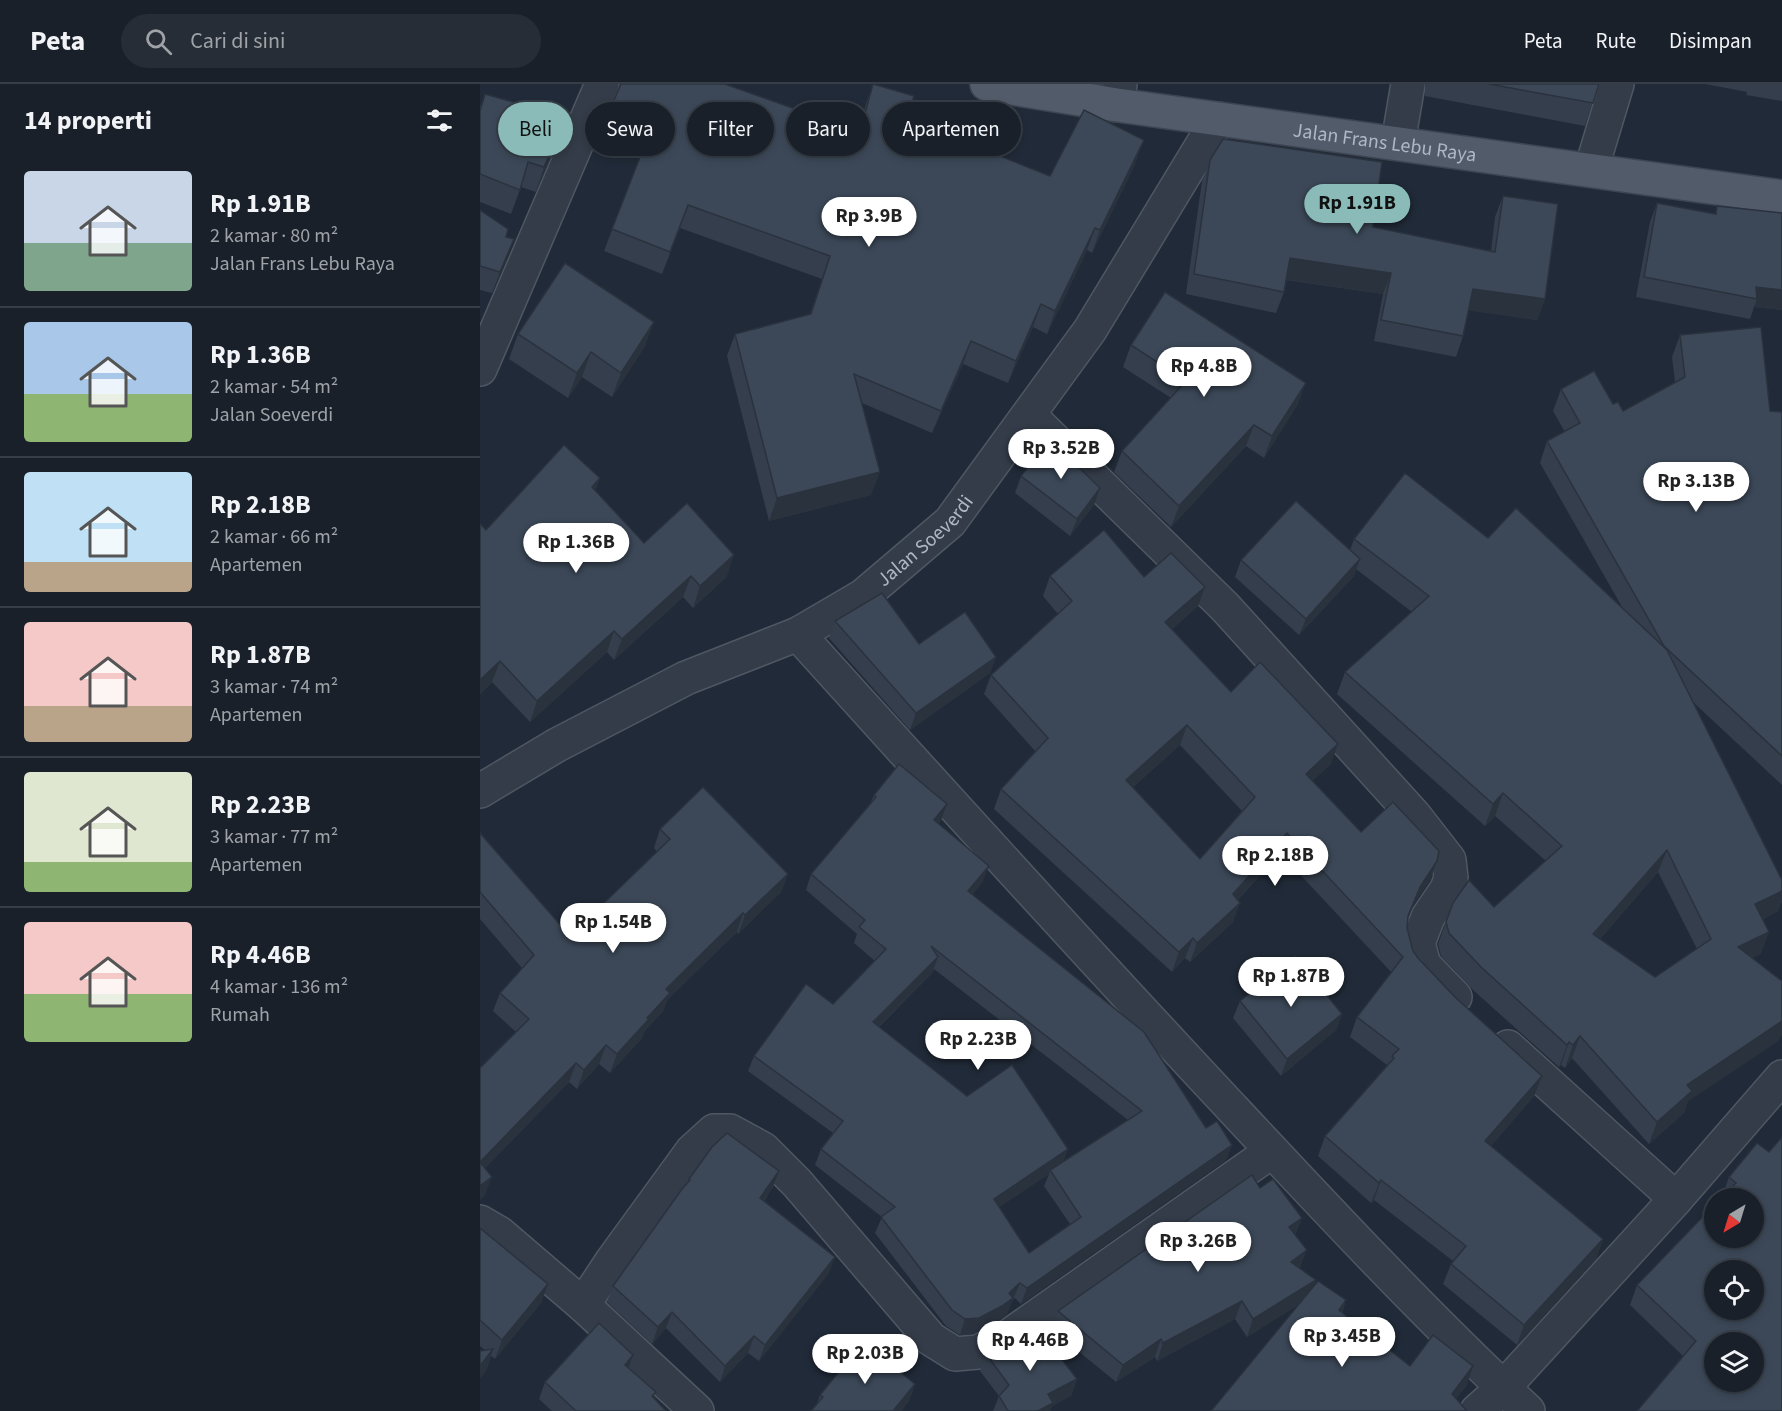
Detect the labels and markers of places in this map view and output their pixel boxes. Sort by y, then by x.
pin: Rp 1.91B [1295,184,1419,235]
pin: Rp 3.9B [814,197,924,248]
pin: Rp 4.8B [1149,347,1259,398]
pin: Rp 3.52B [999,429,1123,480]
pin: Rp 3.13B [1634,462,1758,513]
pin: Rp 1.36B [514,523,638,574]
pin: Rp 2.18B [1213,836,1337,887]
pin: Rp 1.54B [551,903,675,954]
pin: Rp 1.87B [1229,957,1353,1008]
pin: Rp 2.23B [916,1020,1040,1071]
pin: Rp 3.26B [1136,1222,1260,1273]
pin: Rp 3.45B [1280,1317,1404,1368]
pin: Rp 4.46B [968,1321,1092,1372]
pin: Rp 2.03B [803,1334,927,1385]

